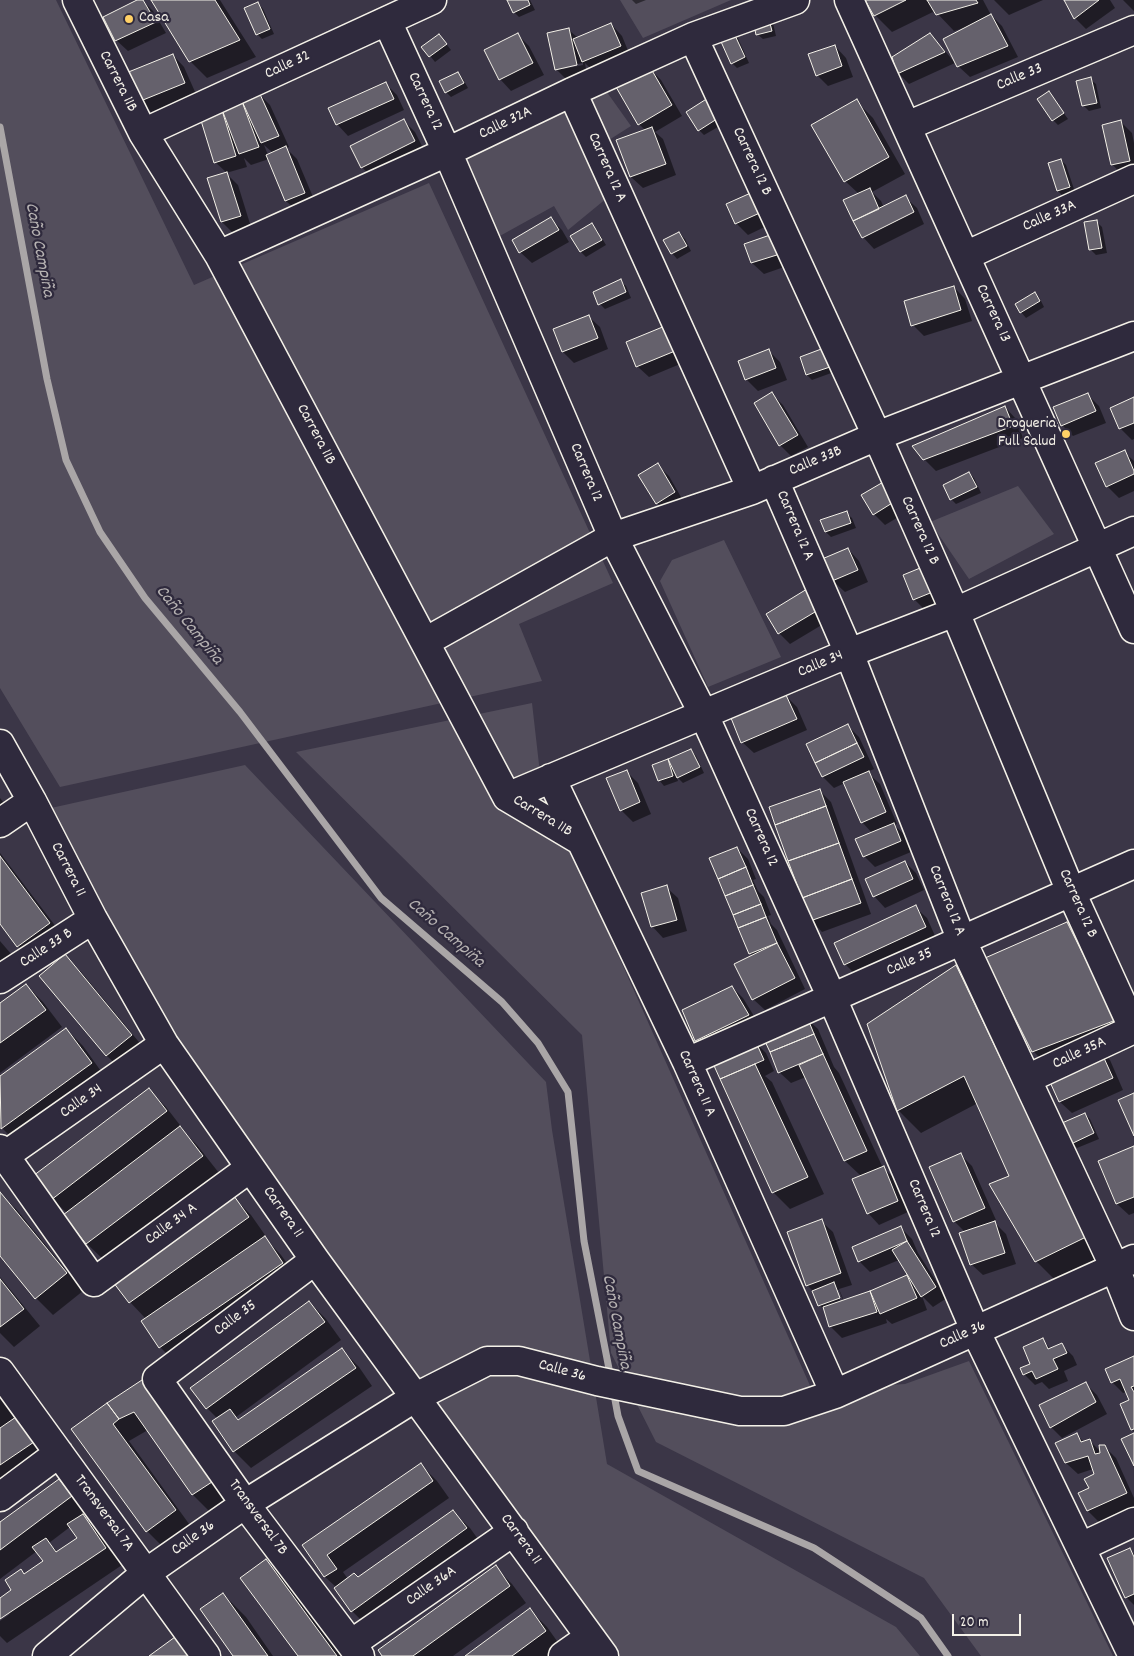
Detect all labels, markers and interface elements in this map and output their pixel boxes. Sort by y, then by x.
place label: Casa [139,9,169,29]
marker: Casa [123,13,135,25]
street label: Calle 32 [262,47,314,85]
street label: Carrera 11B [93,48,141,116]
street label: Calle 33 [994,60,1046,96]
street label: Carrera 12 [402,70,446,134]
street label: Calle 32A [476,103,536,145]
street label: Carrera 12 B [727,125,775,199]
street label: Carrera 12 A [582,130,630,206]
street label: Calle 33A [1020,197,1080,237]
water label: Caño Campiña [18,201,58,299]
street label: Carrera 13 [970,282,1014,346]
street label: Carrera 11B [291,401,339,469]
place label: Drogueria Full Salud [997,415,1056,453]
marker: Drogueria Full Salud [1060,428,1072,440]
street label: Carrera 12 [564,441,606,505]
street label: Calle 33B [787,442,845,482]
street label: Carrera 12 A [771,488,817,564]
street label: Carrera 12 B [895,494,943,568]
water label: Caño Campiña [149,582,227,670]
street label: Calle 34 [795,647,847,683]
street label: Carrera 11B [509,792,575,842]
street label: Carrera 12 [739,806,781,870]
street label: Carrera 11 [45,840,89,900]
street label: Carrera 12 A [923,863,969,939]
street label: Carrera 12 B [1053,867,1101,941]
water label: Caño Campiña [402,894,488,974]
street label: Calle 33 B [17,925,77,973]
street label: Calle 35 [884,944,936,982]
street label: Calle 35A [1050,1033,1110,1075]
street label: Carrera 11 A [673,1048,719,1120]
street label: Calle 34 [57,1081,107,1123]
street label: Carrera 12 [902,1177,944,1241]
street label: Carrera 11 [257,1184,307,1242]
street label: Calle 34 A [142,1200,202,1250]
water label: Caño Campiña [595,1273,635,1371]
street label: Calle 35 [211,1297,261,1341]
street label: Calle 36 [937,1317,989,1355]
street label: Calle 36 [536,1356,588,1388]
street label: Transversal 7A [69,1472,137,1556]
street label: Transversal 7B [223,1476,291,1560]
street label: Carrera 11 [495,1511,545,1569]
street label: Calle 36 [169,1517,219,1561]
street label: Calle 36A [403,1563,461,1611]
scale bar [954,1604,1023,1636]
text: 20 m [960,1612,988,1634]

